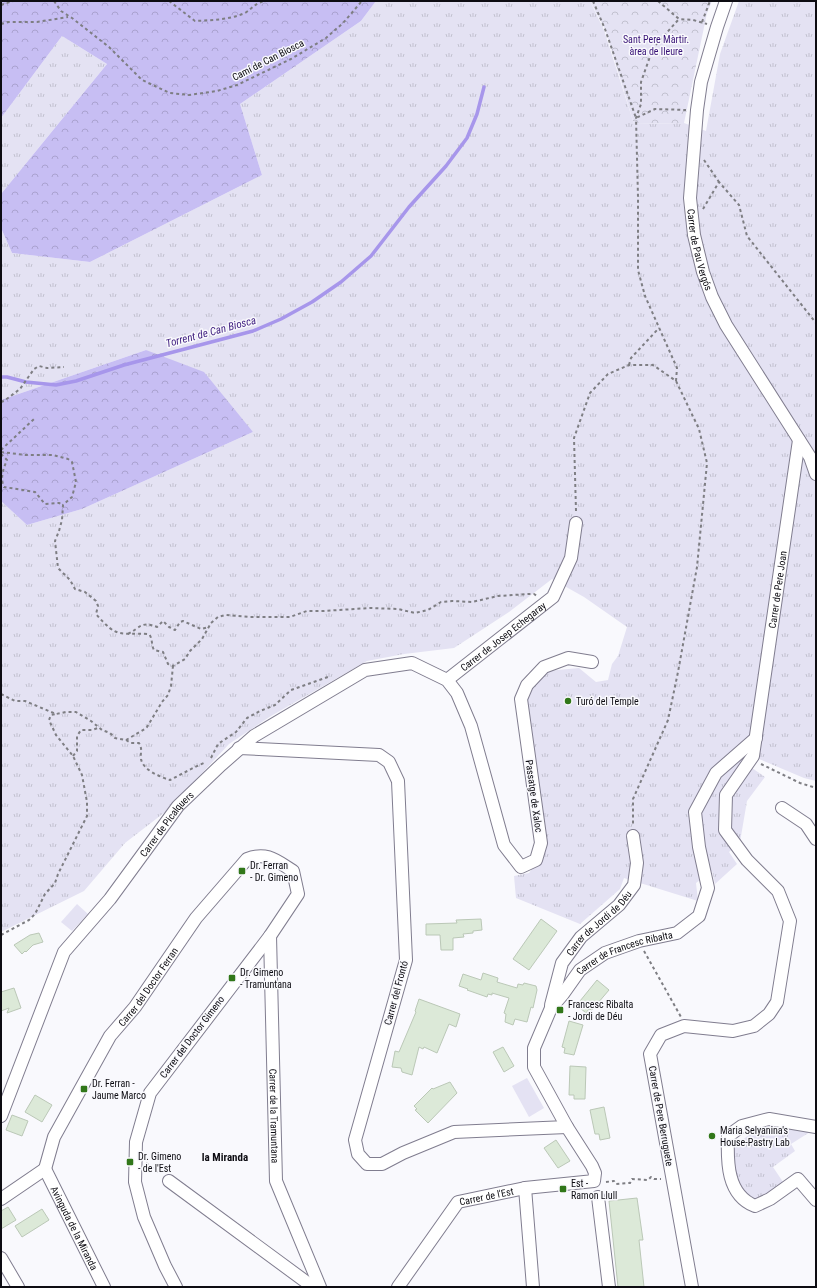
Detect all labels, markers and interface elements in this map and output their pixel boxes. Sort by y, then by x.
park label: Sant Pere Màrtir. àrea de lleure [623,34,689,57]
street label: Camí de Can Biosca [230,37,306,83]
street label: Carrer de Pau Vergós [686,208,715,292]
water label: Torrent de Can Biosca [165,314,257,350]
street label: Carrer de Pere Joan [766,550,788,629]
street label: Carrer de Josep Echegaray [458,599,548,673]
marker: Turó del Temple [563,696,573,706]
place label: Turó del Temple [576,696,639,707]
street label: Passatge de Xaloc [523,759,545,833]
street label: Carrer de Picalquers [137,789,196,859]
place label: Dr. Ferran - Dr. Gimeno [250,860,298,883]
marker: Dr. Ferran - Dr. Gimeno [237,866,247,876]
street label: Carrer de Jordi de Déu [564,888,634,958]
street label: Carrer de Francesc Ribalta [573,929,674,976]
street label: Carrer del Doctor Ferran [116,945,180,1028]
street label: Carrer del Frontó [382,960,410,1026]
place label: Dr. Gimeno - Tramuntana [240,967,292,990]
marker: Dr. Gimeno - Tramuntana [227,973,237,983]
street label: Carrer del Doctor Gimeno [158,994,226,1080]
place label: Francesc Ribalta - Jordi de Déu [568,999,634,1022]
marker: Francesc Ribalta - Jordi de Déu [555,1005,565,1015]
street label: Carrer de Pere Berruguete [647,1065,675,1167]
street label: Carrer de la Tramuntana [268,1068,281,1164]
place label: Dr. Ferran - Jaume Marco [92,1078,146,1101]
marker: Dr. Ferran - Jaume Marco [79,1084,89,1094]
place label: Maria Selyanina's House-Pastry Lab [720,1125,790,1148]
marker: Maria Selyanina's House-Pastry Lab [707,1131,717,1141]
place label: Dr. Gimeno - de l'Est [138,1151,181,1174]
district label: la Miranda [202,1151,248,1164]
marker: Dr. Gimeno - de l'Est [125,1157,135,1167]
place label: Est - Ramon Llull [571,1178,617,1201]
street label: Avinguda de la Miranda [49,1184,100,1272]
marker: Est - Ramon Llull [558,1184,568,1194]
street label: Carrer de l'Est [458,1185,514,1207]

